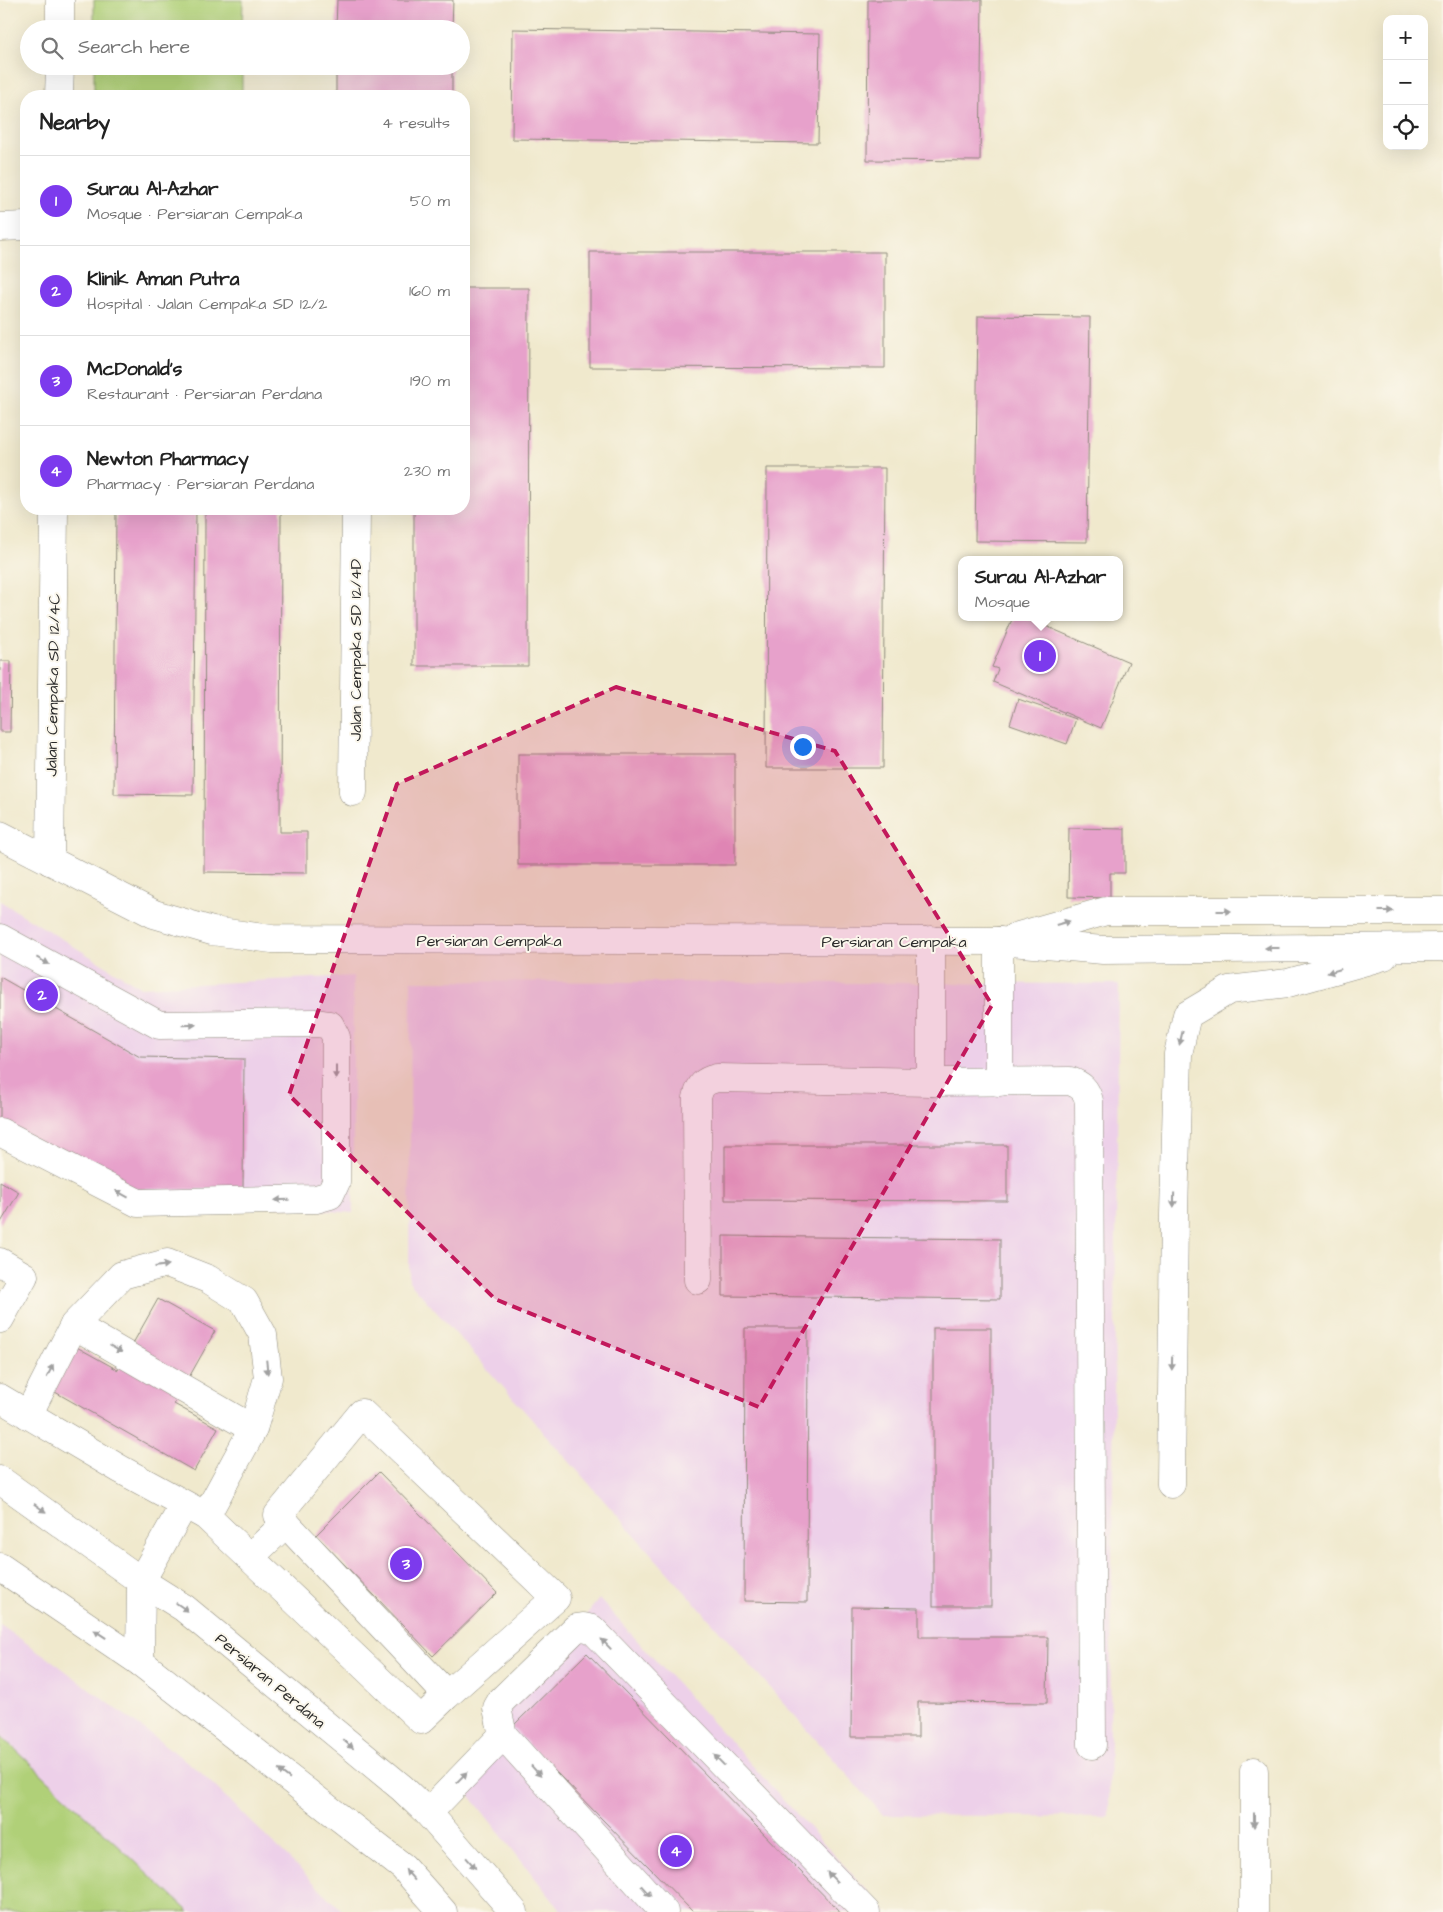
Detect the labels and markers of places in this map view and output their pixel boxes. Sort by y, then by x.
pin: 1 [1024,637,1056,675]
pin: 2 [26,976,58,1014]
pin: 3 [390,1545,422,1583]
pin: 4 [660,1832,692,1870]

